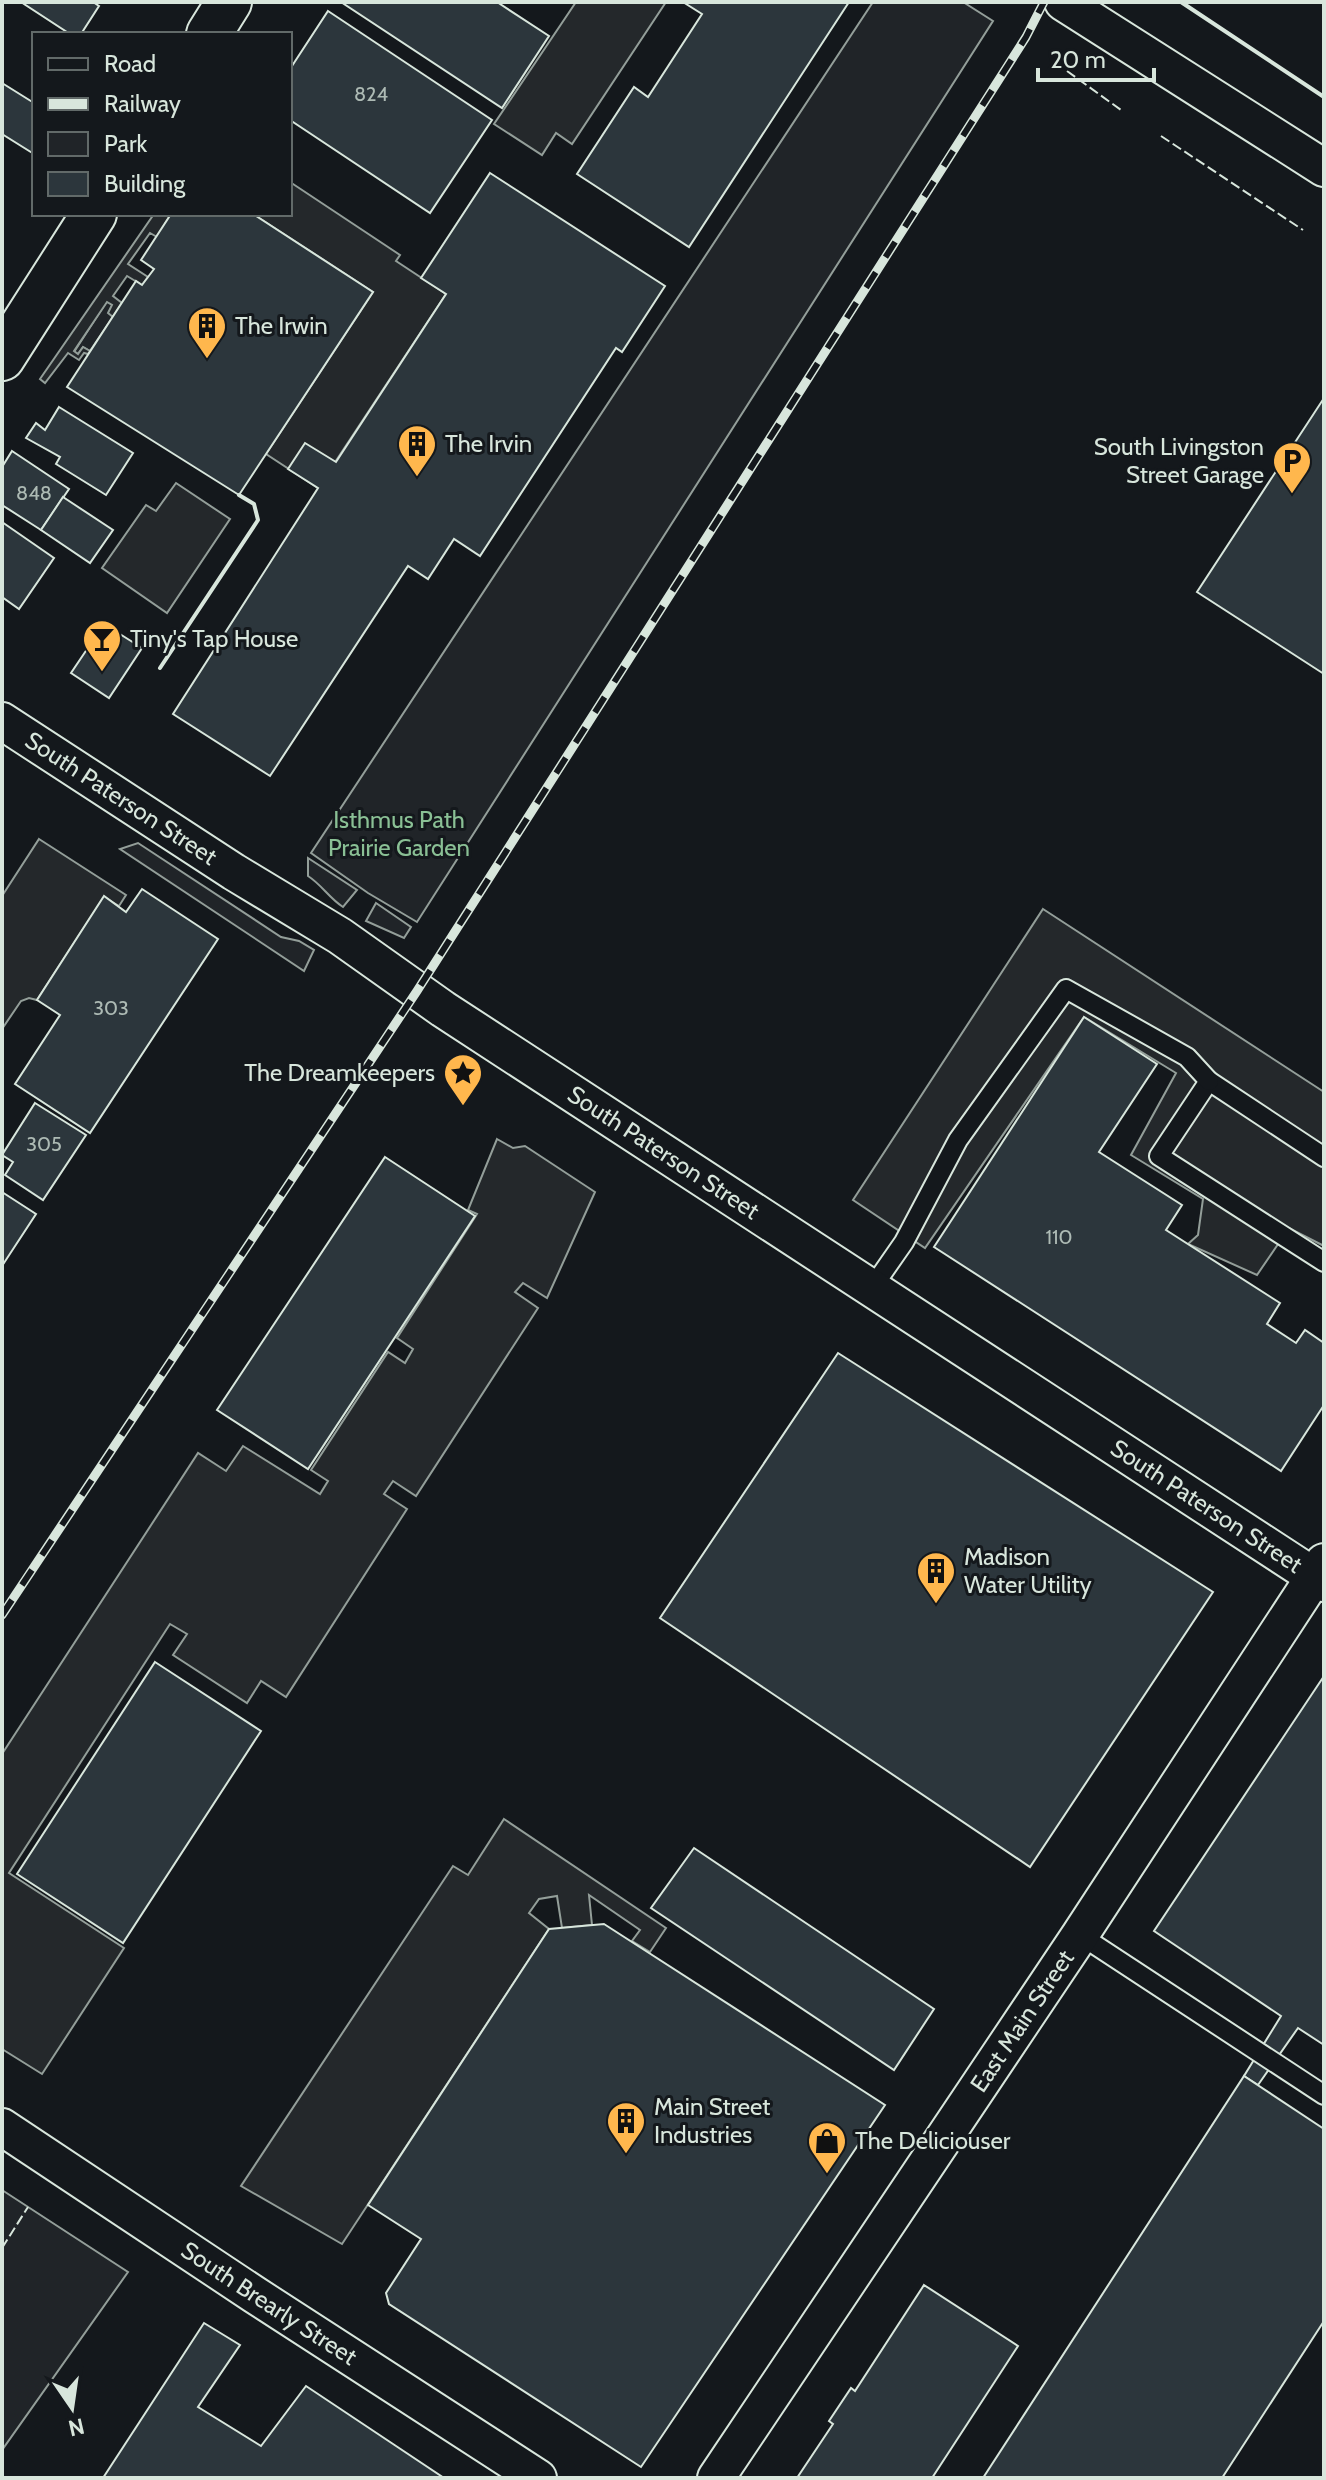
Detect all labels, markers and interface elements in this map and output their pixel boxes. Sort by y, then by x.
legend [32,32,292,216]
scale bar [1038,32,1154,82]
text: 20 m [1050,45,1106,74]
text: Road [104,49,156,78]
house number: 824 [354,82,389,106]
text: Railway [104,89,181,118]
text: Park [104,129,147,158]
text: Building [104,169,186,198]
building icon: The Irwin [186,305,228,360]
place label: The Irwin [235,311,328,340]
building icon: The Irvin [396,423,438,478]
place label: The Irvin [445,429,532,458]
place label: South Livingston Street Garage [1094,432,1264,489]
parking icon: South Livingston Street Garage [1271,440,1313,495]
house number: 848 [16,481,52,505]
bar icon: Tiny's Tap House [81,618,123,673]
place label: Tiny's Tap House [130,624,298,653]
street label: South Paterson Street [20,725,222,871]
park label: Isthmus Path Prairie Garden [328,805,470,862]
house number: 303 [93,996,129,1020]
place icon: The Dreamkeepers [442,1052,484,1107]
place label: The Dreamkeepers [244,1058,435,1087]
street label: South Paterson Street [563,1079,765,1225]
house number: 305 [26,1132,62,1156]
house number: 110 [1046,1225,1073,1249]
street label: South Paterson Street [1105,1433,1308,1579]
place label: Madison Water Utility [964,1542,1092,1599]
building icon: Madison Water Utility [915,1550,957,1605]
street label: East Main Street [964,1944,1080,2097]
place label: Main Street Industries [654,2092,770,2149]
building icon: Main Street Industries [605,2100,647,2155]
shop icon: The Deliciouser [806,2120,848,2175]
place label: The Deliciouser [855,2126,1011,2155]
street label: South Brearly Street [176,2235,362,2371]
north arrow [32,2368,112,2448]
text: N [66,2412,87,2442]

